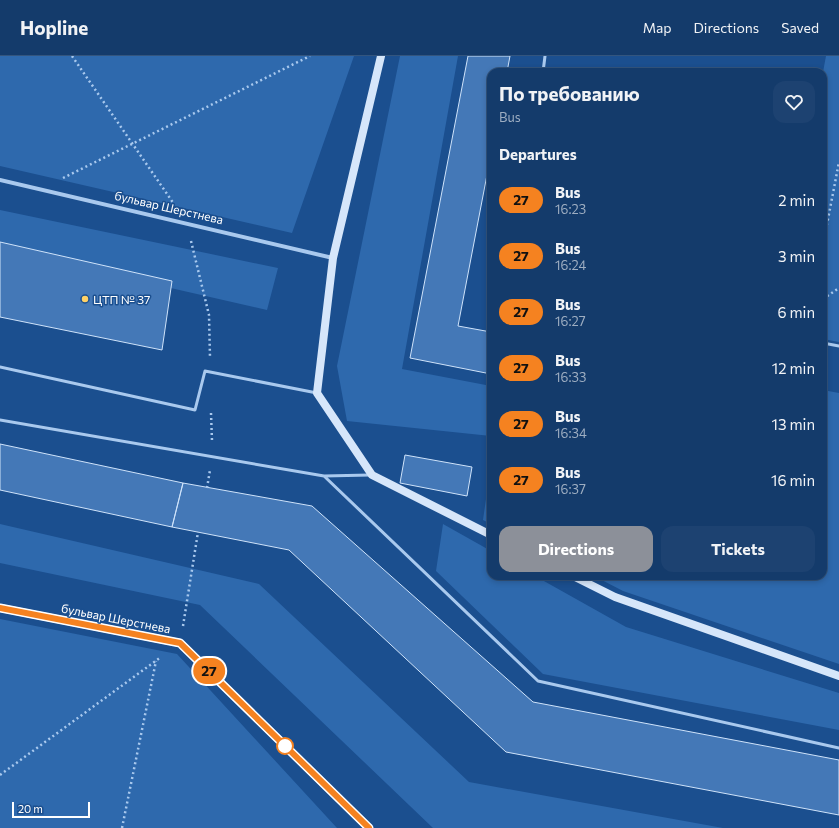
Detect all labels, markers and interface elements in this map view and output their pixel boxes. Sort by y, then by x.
text: Hopline [20,16,88,39]
text: Map [643,19,672,36]
text: Directions [694,19,759,36]
text: Saved [781,19,819,36]
button: heart [773,81,815,123]
text: По требованию [499,82,640,105]
text: Bus [499,109,521,125]
text: Departures [499,145,577,163]
text: Bus [555,183,580,201]
street label: бульвар Шерстнева [113,188,225,226]
text: 27 [513,191,529,208]
text: 2 min [778,191,815,209]
text: 16:23 [555,201,586,217]
text: Bus [555,239,580,257]
text: 27 [513,247,529,264]
text: 3 min [778,247,815,265]
text: 16:24 [555,257,586,273]
place label: ЦТП № 37 [93,292,150,306]
marker: ЦТП № 37 [80,294,90,304]
text: Bus [555,295,580,313]
text: 27 [513,303,529,320]
text: 6 min [777,303,815,321]
text: 16:27 [555,313,586,329]
text: Bus [555,351,580,369]
text: 27 [513,359,529,376]
text: 12 min [772,359,815,377]
text: 16:33 [555,369,586,385]
text: Bus [555,407,580,425]
text: 27 [513,415,529,432]
text: 13 min [772,415,815,433]
text: 16:34 [555,425,587,441]
text: Bus [555,463,580,481]
text: 27 [513,471,529,488]
text: 16 min [771,471,815,489]
text: 16:37 [555,481,586,497]
button: Directions [499,526,653,572]
button: Tickets [661,526,815,572]
street label: бульвар Шерстнева [60,601,172,635]
line badge: 27 [191,658,227,684]
text: 27 [201,662,217,679]
unlabelled marker [276,737,294,755]
scale bar [12,800,90,819]
text: 20 m [18,802,43,815]

